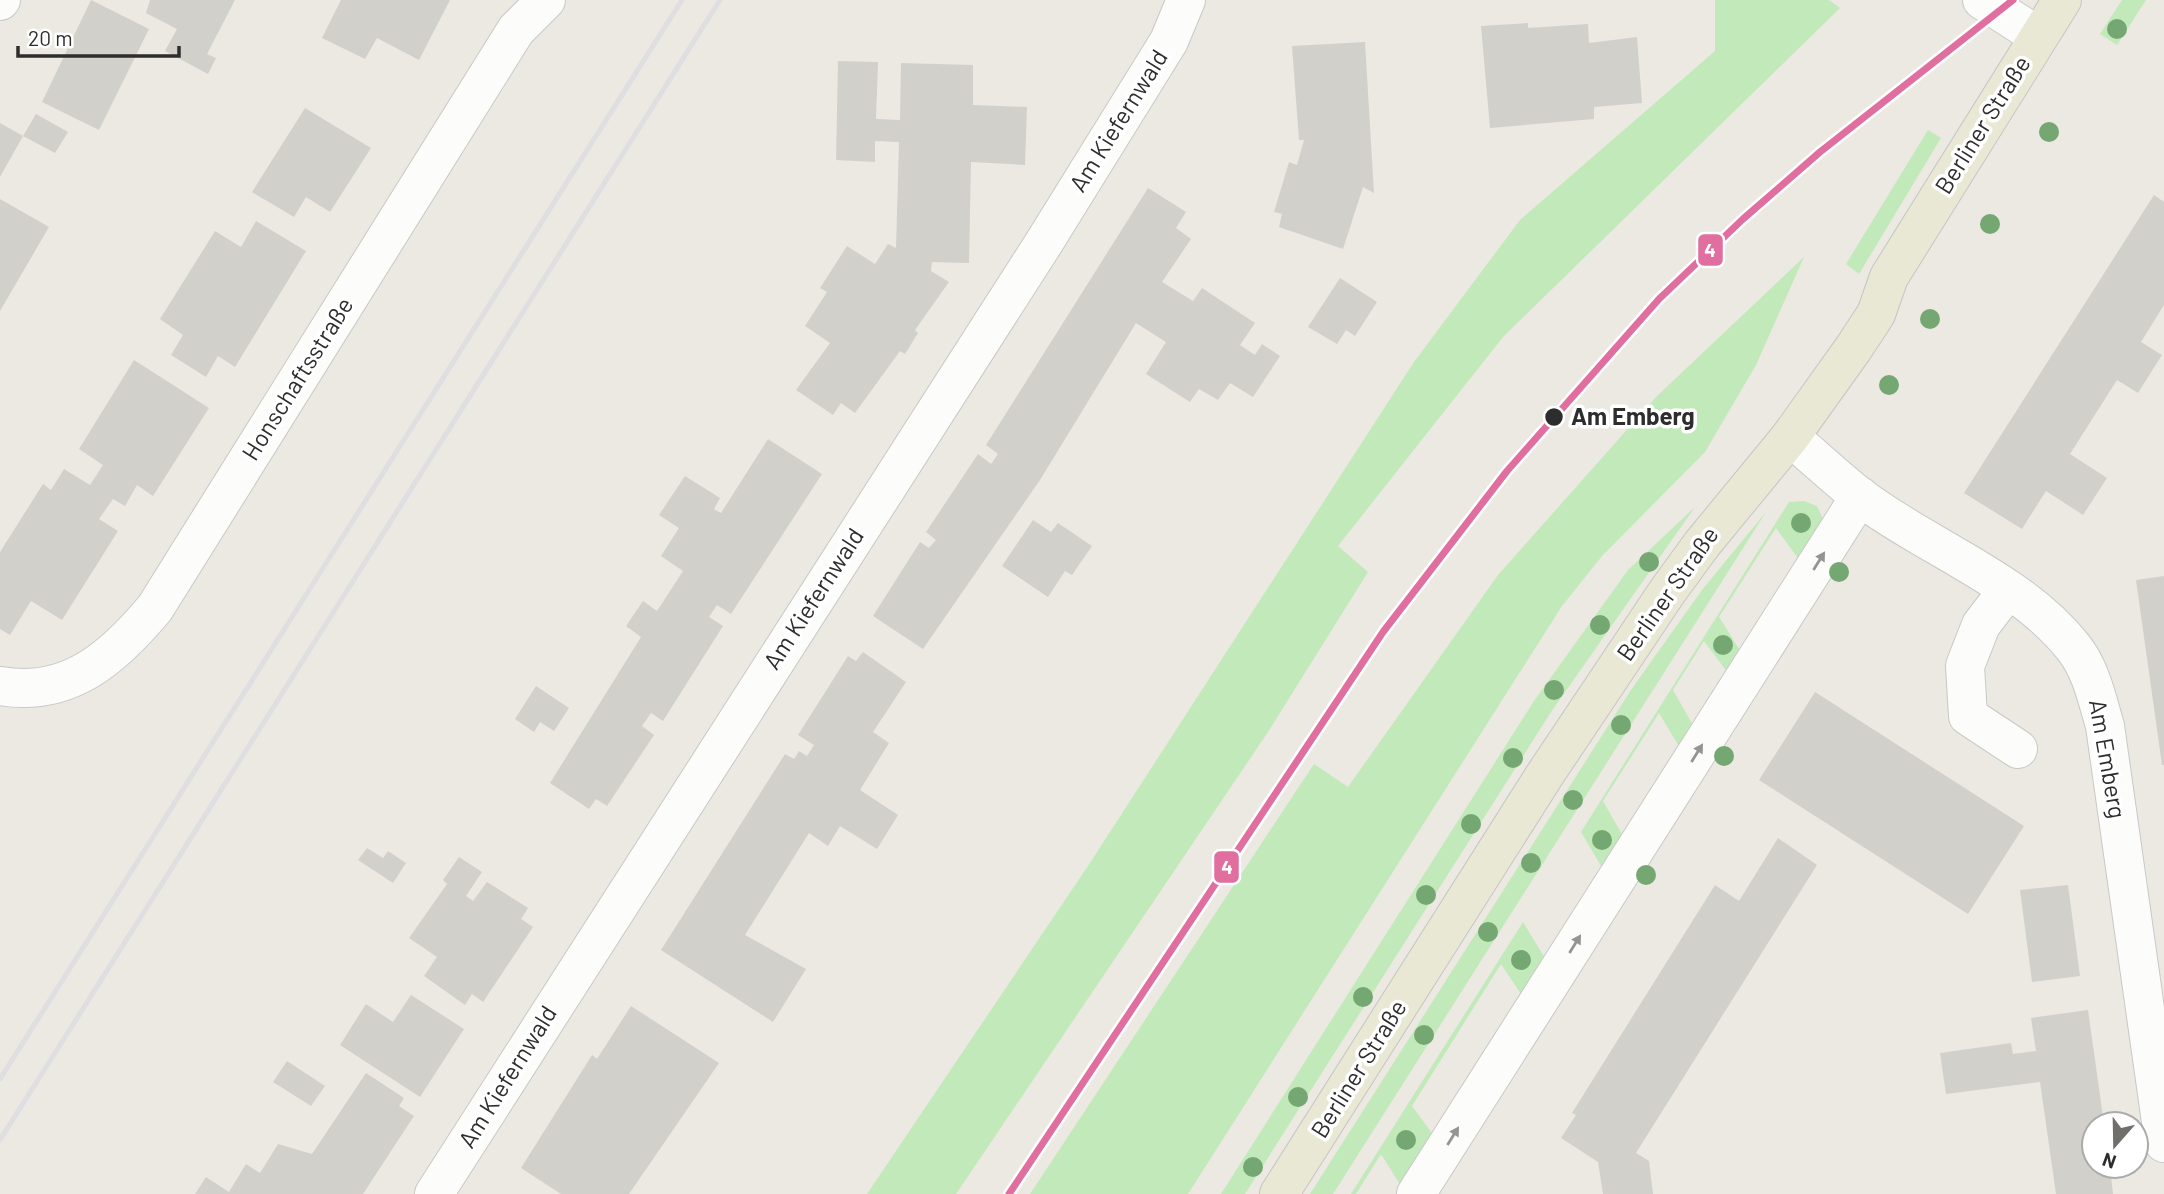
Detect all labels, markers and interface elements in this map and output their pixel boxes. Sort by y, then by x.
scale bar [18,14,178,58]
text: 20 m [28,25,73,50]
street label: Am Kiefernwald [1062,44,1173,197]
street label: Berliner Straße [1928,50,2036,199]
line badge: 4 [1697,233,1724,267]
text: 4 [1704,238,1716,261]
street label: Honschaftsstraße [235,291,358,465]
place label: Am Emberg [1571,401,1695,430]
marker: Am Emberg [1543,406,1565,428]
street label: Berliner Straße [1610,520,1724,666]
street label: Am Kiefernwald [756,522,869,674]
one-way arrow [1812,551,1825,570]
street label: Am Emberg [2084,697,2133,821]
one-way arrow [1690,743,1703,762]
line badge: 4 [1213,850,1240,884]
text: 4 [1221,855,1233,878]
one-way arrow [1568,935,1581,954]
street label: Berliner Straße [1304,994,1412,1143]
street label: Am Kiefernwald [451,1000,562,1153]
north arrow [2080,1110,2150,1180]
one-way arrow [1446,1127,1459,1146]
text: N [2099,1148,2119,1174]

